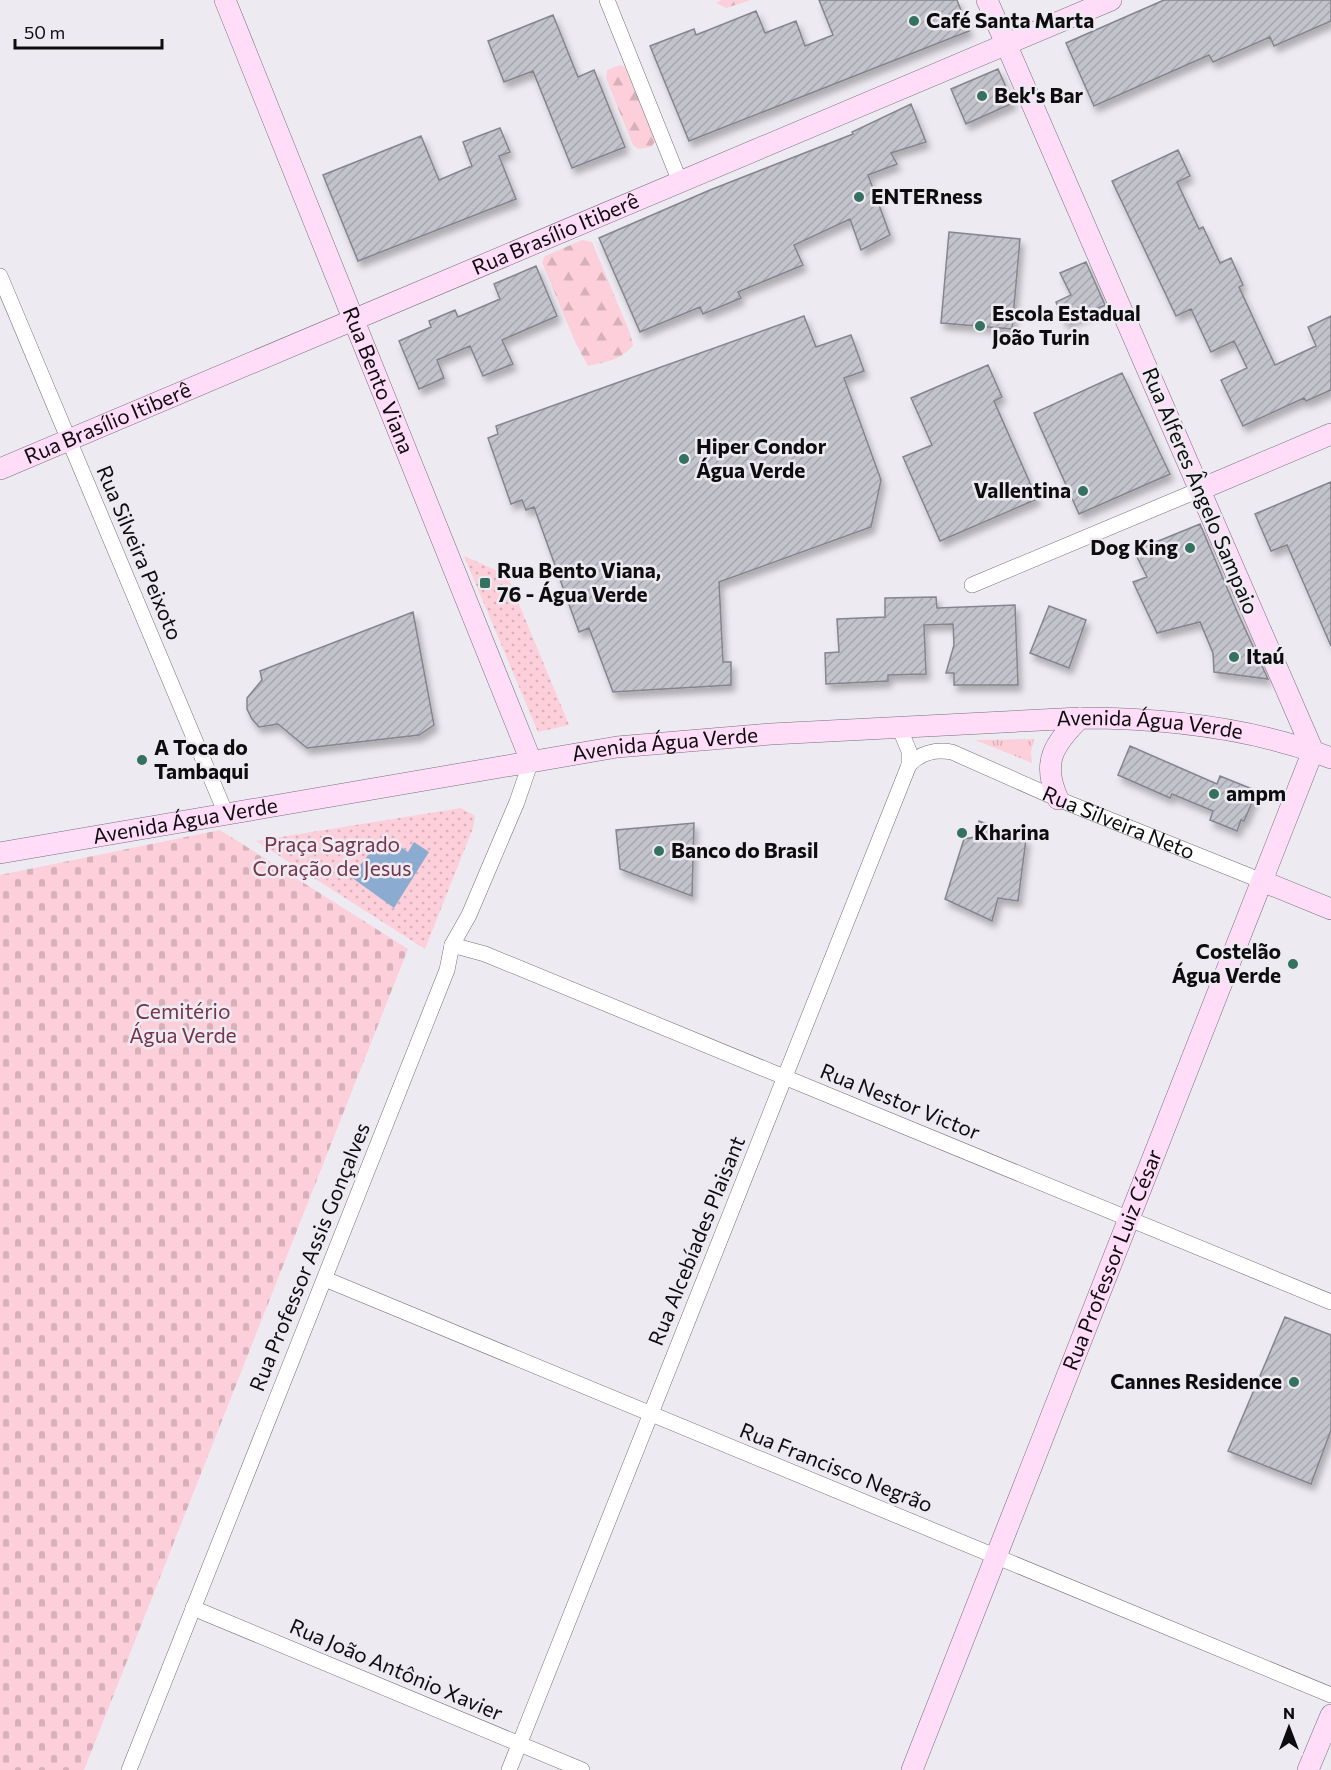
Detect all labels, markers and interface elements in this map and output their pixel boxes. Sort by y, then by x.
place label: Café Santa Marta [926,7,1094,32]
scale bar [15,12,162,50]
marker: Café Santa Marta [907,14,921,28]
text: 50 m [24,21,65,43]
place label: Bek's Bar [994,82,1084,107]
marker: Bek's Bar [975,89,989,103]
place label: ENTERness [871,183,983,208]
street label: Rua Brasílio Itiberê [468,187,642,279]
marker: ENTERness [852,190,866,204]
place label: Escola Estadual João Turin [992,300,1141,349]
street label: Rua Bento Viana [339,303,420,457]
marker: Escola Estadual João Turin [973,319,987,333]
street label: Rua Alferes Ângelo Sampaio [1138,363,1265,618]
street label: Rua Brasílio Itiberê [20,376,194,468]
place label: Hiper Condor Água Verde [696,433,827,482]
marker: Hiper Condor Água Verde [677,452,691,466]
street label: Rua Silveira Peixoto [92,461,188,643]
place label: Vallentina [974,477,1071,502]
marker: Vallentina [1076,484,1090,498]
place label: Dog King [1090,534,1178,559]
marker: Dog King [1183,541,1197,555]
place label: Rua Bento Viana, 76 - Água Verde [497,557,661,606]
marker: Rua Bento Viana, 76 - Água Verde [478,576,492,590]
place label: Itaú [1246,643,1285,668]
marker: Itaú [1227,650,1241,664]
street label: Avenida Água Verde [1056,704,1245,743]
street label: Avenida Água Verde [570,721,759,766]
place label: A Toca do Tambaqui [154,734,249,783]
marker: A Toca do Tambaqui [135,753,149,767]
street label: Rua Silveira Neto [1039,780,1199,864]
place label: ampm [1226,780,1286,805]
marker: ampm [1207,787,1221,801]
street label: Avenida Água Verde [91,792,279,848]
place label: Kharina [974,819,1050,844]
marker: Kharina [955,826,969,840]
park label: Praça Sagrado Coração de Jesus [252,831,412,880]
place label: Banco do Brasil [671,837,818,862]
marker: Banco do Brasil [652,844,666,858]
place label: Costelão Água Verde [1172,938,1281,987]
marker: Costelão Água Verde [1286,957,1300,971]
park label: Cemitério Água Verde [129,998,237,1047]
street label: Rua Nestor Victor [817,1057,984,1144]
street label: Rua Professor Assis Gonçalves [243,1119,374,1394]
street label: Rua Alcebíades Plaisant [642,1132,749,1349]
street label: Rua Professor Luiz César [1057,1145,1166,1374]
place label: Cannes Residence [1110,1368,1282,1393]
marker: Cannes Residence [1287,1375,1301,1389]
street label: Rua Francisco Negrão [736,1416,937,1517]
street label: Rua João Antônio Xavier [286,1612,507,1725]
north arrow [1259,1698,1319,1758]
text: N [1283,1703,1295,1722]

